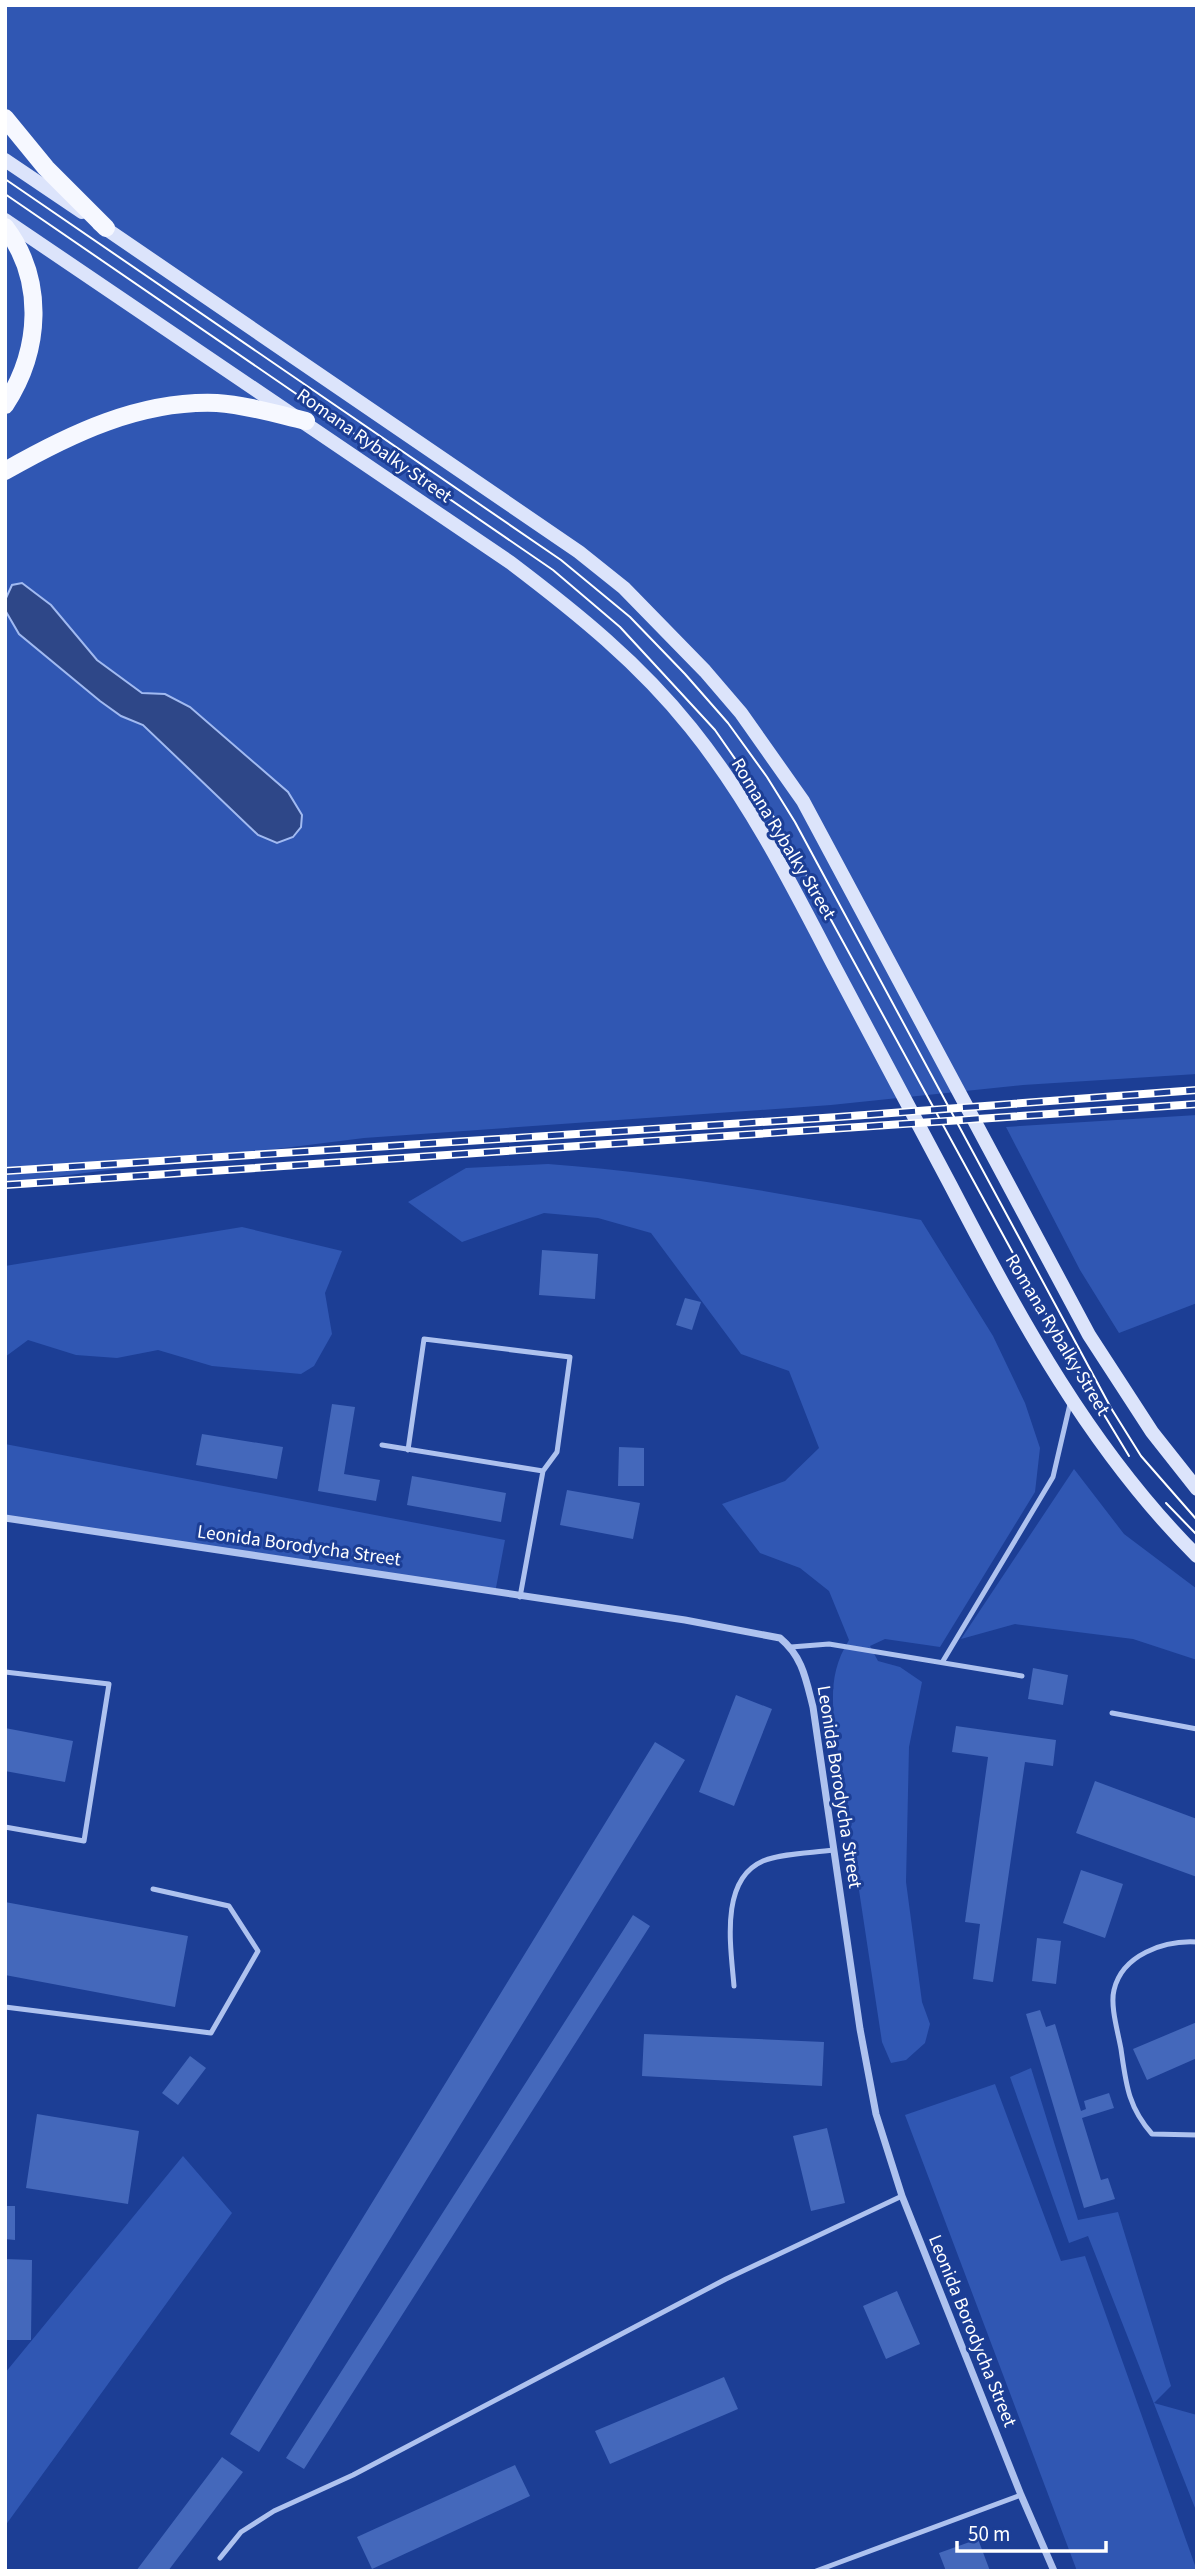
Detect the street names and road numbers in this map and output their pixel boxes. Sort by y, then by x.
street label: Romana Rybalky Street [291,382,458,510]
street label: Romana Rybalky Street [724,753,842,925]
street label: Romana Rybalky Street [998,1249,1116,1421]
street label: Leonida Borodycha Street [196,1518,403,1574]
street label: Leonida Borodycha Street [810,1684,868,1891]
street label: Leonida Borodycha Street [921,2231,1023,2432]

